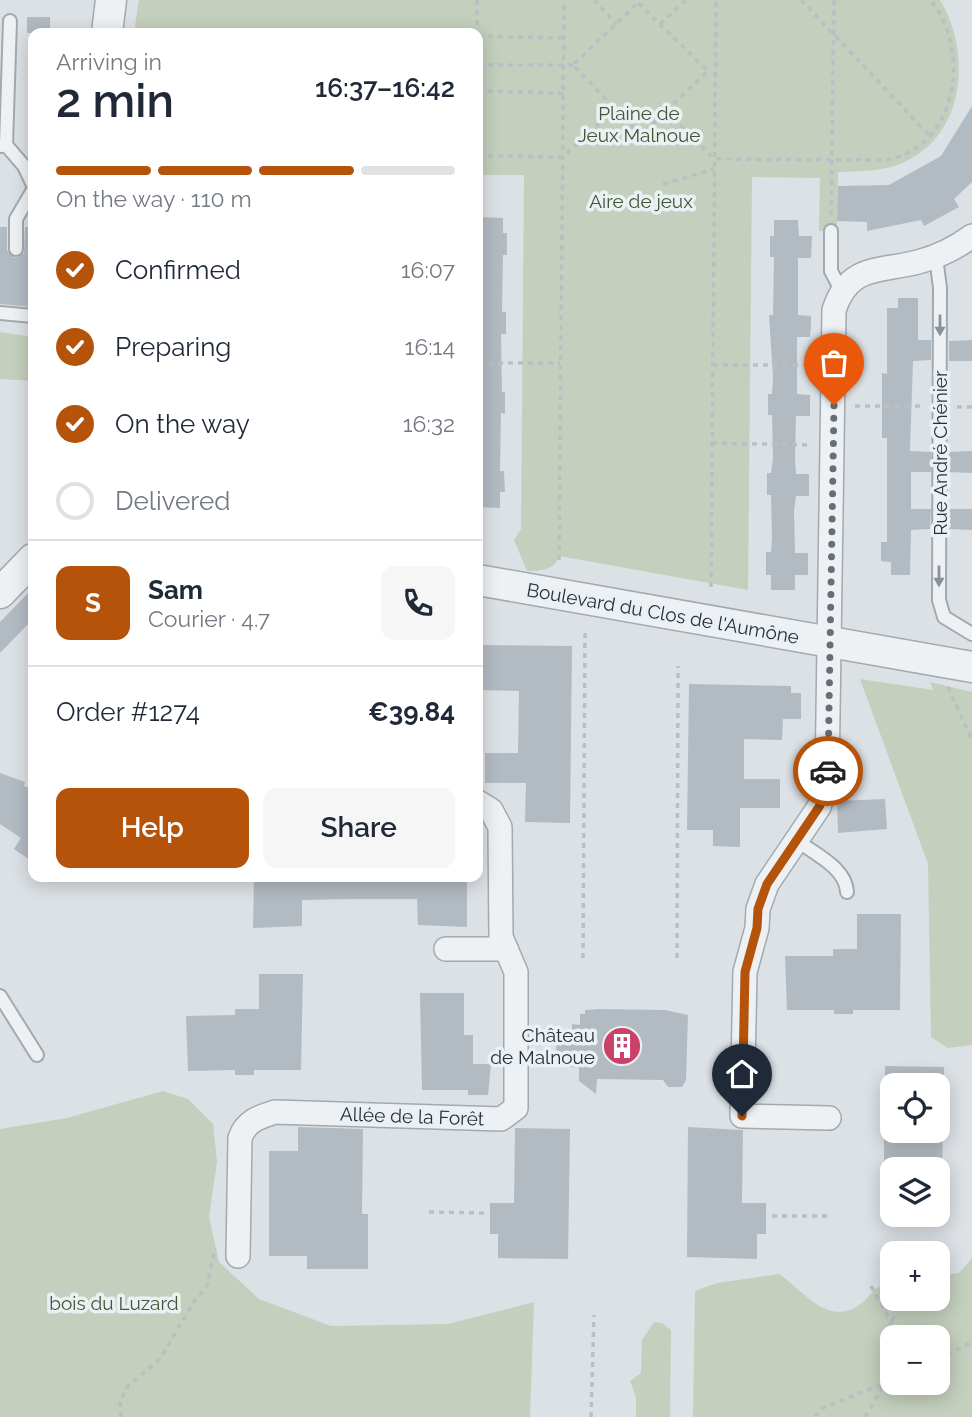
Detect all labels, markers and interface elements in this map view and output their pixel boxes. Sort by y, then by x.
text: Arriving in [56,48,162,75]
text: 16:37–16:42 [315,73,455,103]
text: 2 min [56,74,174,128]
park label: Plaine de Jeux Malnoue [578,102,700,146]
text: On the way · 110 m [56,185,252,212]
park label: Aire de jeux [589,190,693,212]
icon: check [56,251,94,289]
text: Confirmed [115,255,241,285]
text: 16:07 [401,256,455,283]
one-way arrow [934,314,946,336]
icon: check [56,328,94,366]
text: Preparing [115,332,231,362]
text: 16:14 [405,333,455,360]
pin [804,333,864,405]
icon: bag [815,344,853,382]
street label: Rue André Chénier [929,370,951,536]
icon: check [56,405,94,443]
text: On the way [115,409,250,439]
text: 16:32 [403,410,455,437]
text: Delivered [115,486,230,516]
button: phone [381,566,455,640]
one-way arrow [933,566,945,588]
text: Sam [148,575,203,605]
street label: Boulevard du Clos de l'Aumône [525,578,801,648]
text: S [85,588,101,618]
text: Courier · 4.7 [148,605,270,632]
text: Order #1274 [56,697,200,727]
text: €39.84 [368,697,455,727]
courier [793,736,863,806]
icon: car [809,752,847,790]
button: Help [56,788,249,868]
button: Share [263,788,455,868]
place label: Château de Malnoue [490,1024,595,1068]
building icon: Château de Malnoue [601,1025,643,1067]
pin [712,1044,772,1116]
icon: home [723,1055,761,1093]
map controls [880,1073,950,1395]
button: locate [880,1073,950,1143]
street label: Allée de la Forêt [340,1102,485,1130]
button: layers [880,1157,950,1227]
button: + [880,1241,950,1311]
park label: bois du Luzard [49,1292,179,1314]
button: − [880,1325,950,1395]

